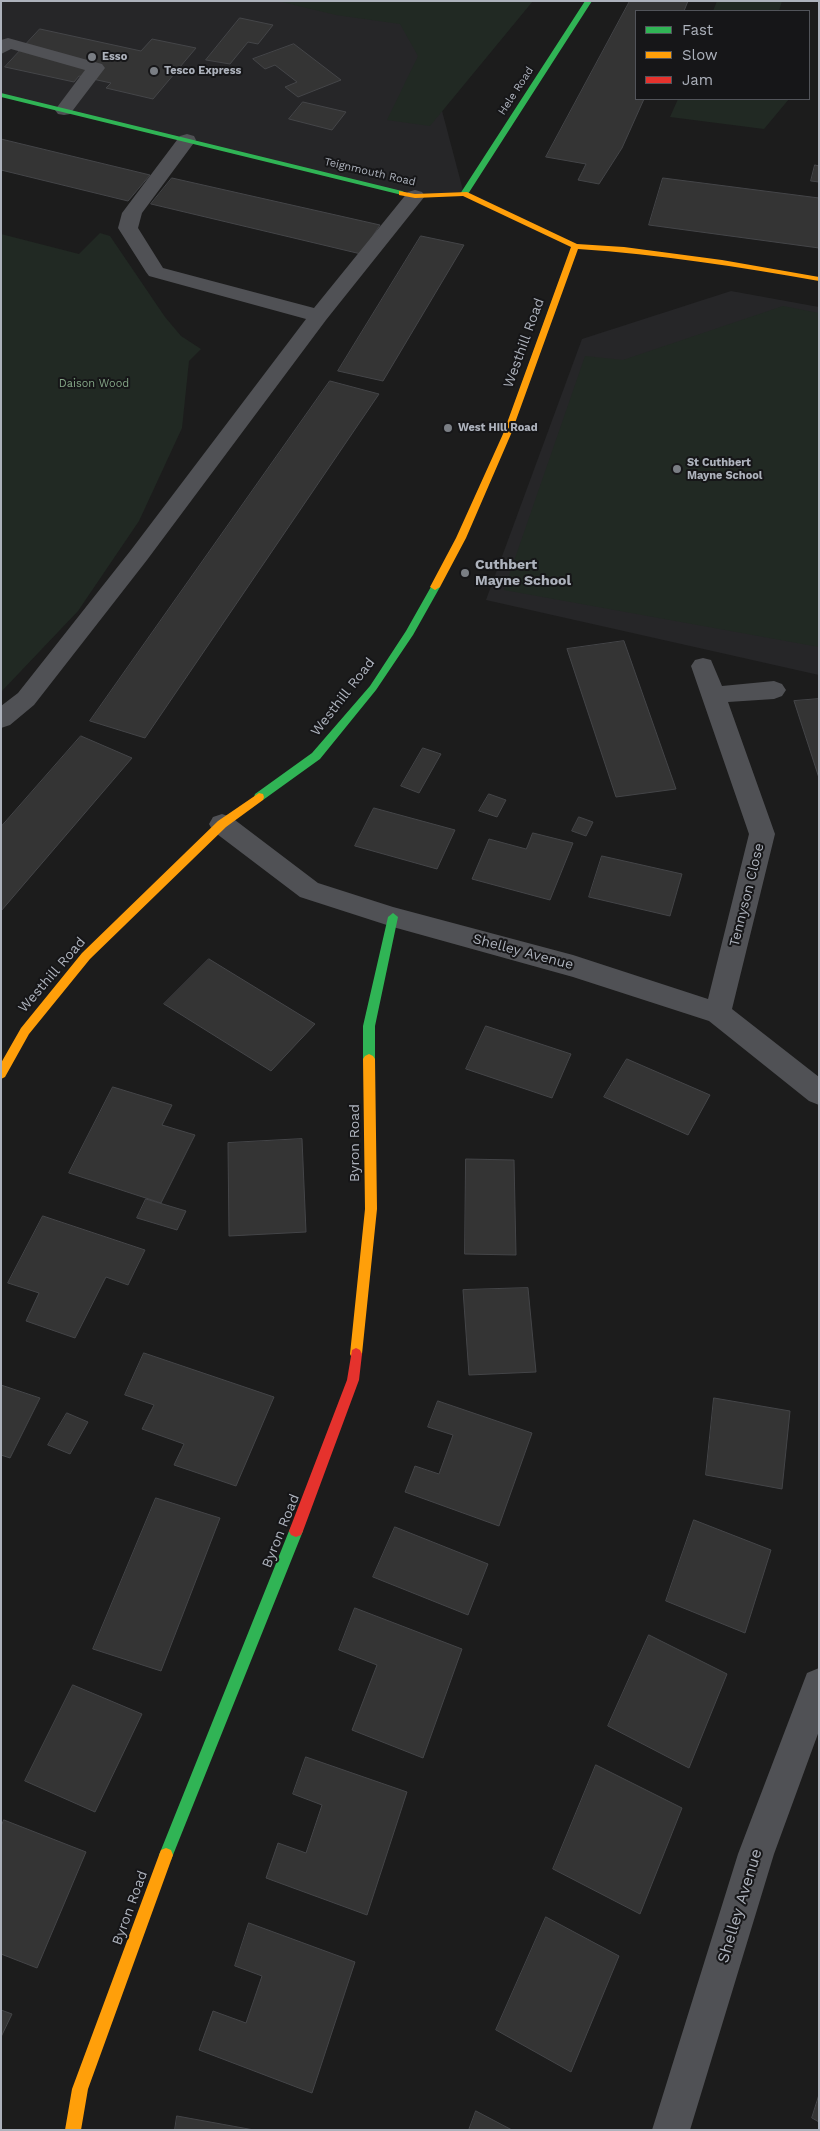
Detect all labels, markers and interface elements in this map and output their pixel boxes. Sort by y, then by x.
legend [635,10,810,100]
text: Fast [682,21,713,39]
text: Slow [682,46,718,64]
place label: Esso [102,50,127,64]
marker: Esso [86,51,98,63]
place label: Tesco Express [164,64,241,78]
street label: Hele Road [496,64,536,118]
marker: Tesco Express [148,65,160,77]
text: Jam [682,71,713,89]
street label: Teignmouth Road [323,155,417,189]
street label: Westhill Road [500,296,548,390]
park label: Daison Wood [59,377,129,391]
place label: West Hill Road [458,421,538,435]
marker: West Hill Road [442,422,454,434]
place label: St Cuthbert Mayne School [687,456,762,482]
marker: St Cuthbert Mayne School [671,463,683,475]
place label: Cuthbert Mayne School [475,557,571,590]
marker: Cuthbert Mayne School [459,567,471,579]
street label: Westhill Road [307,655,379,739]
street label: Tennyson Close [726,841,768,949]
street label: Shelley Avenue [471,930,575,974]
street label: Westhill Road [15,934,89,1016]
street label: Byron Road [347,1104,363,1182]
street label: Byron Road [259,1492,303,1570]
street label: Shelley Avenue [714,1847,766,1965]
street label: Byron Road [109,1869,151,1947]

